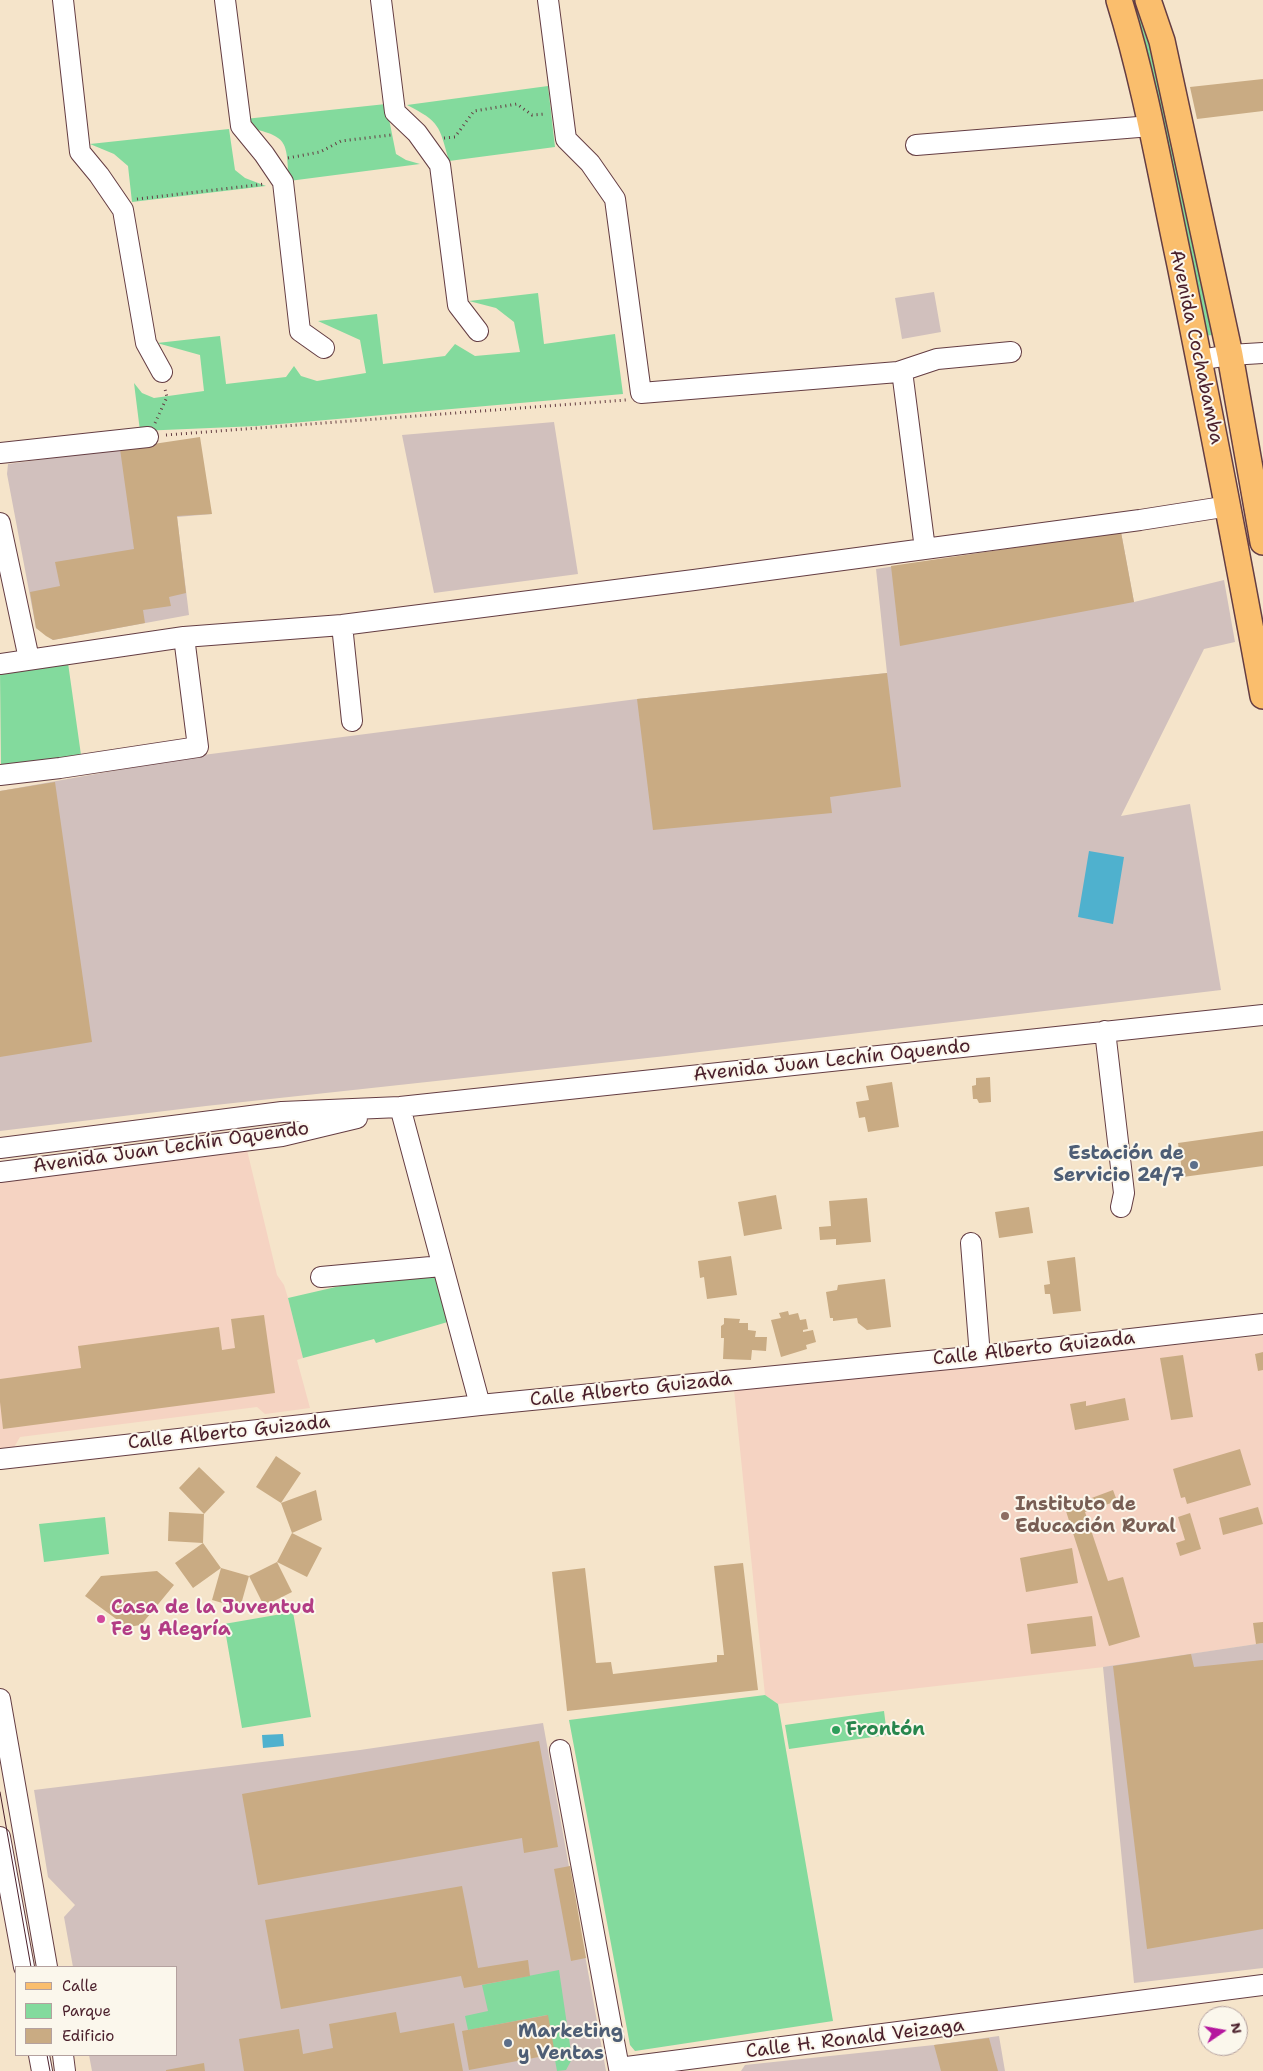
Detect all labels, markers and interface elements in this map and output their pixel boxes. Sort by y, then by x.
street label: Avenida Cochabamba [1164,248,1228,446]
street label: Avenida Juan Lechín Oquendo [692,1035,972,1087]
street label: Avenida Juan Lechín Oquendo [31,1117,311,1179]
place label: Estación de Servicio 24/7 [1053,1143,1184,1187]
marker: Estación de Servicio 24/7 [1188,1159,1200,1171]
street label: Calle Alberto Guizada [932,1327,1136,1371]
street label: Calle Alberto Guizada [529,1368,733,1412]
street label: Calle Alberto Guizada [127,1411,331,1455]
place label: Instituto de Educación Rural [1015,1494,1176,1538]
marker: Instituto de Educación Rural [999,1510,1011,1522]
place label: Casa de la Juventud Fe y Alegría [111,1597,315,1641]
marker: Casa de la Juventud Fe y Alegría [95,1613,107,1625]
place label: Frontón [846,1719,925,1741]
marker: Frontón [830,1724,842,1736]
legend [15,1966,178,2056]
text: Calle [62,1976,98,1996]
text: Parque [62,2001,111,2021]
north arrow [1198,2006,1248,2056]
street label: Calle H. Ronald Veizaga [744,2014,966,2064]
place label: Marketing y Ventas [518,2021,623,2065]
text: N [1227,2021,1247,2035]
text: Edificio [62,2026,114,2046]
marker: Marketing y Ventas [502,2037,514,2049]

